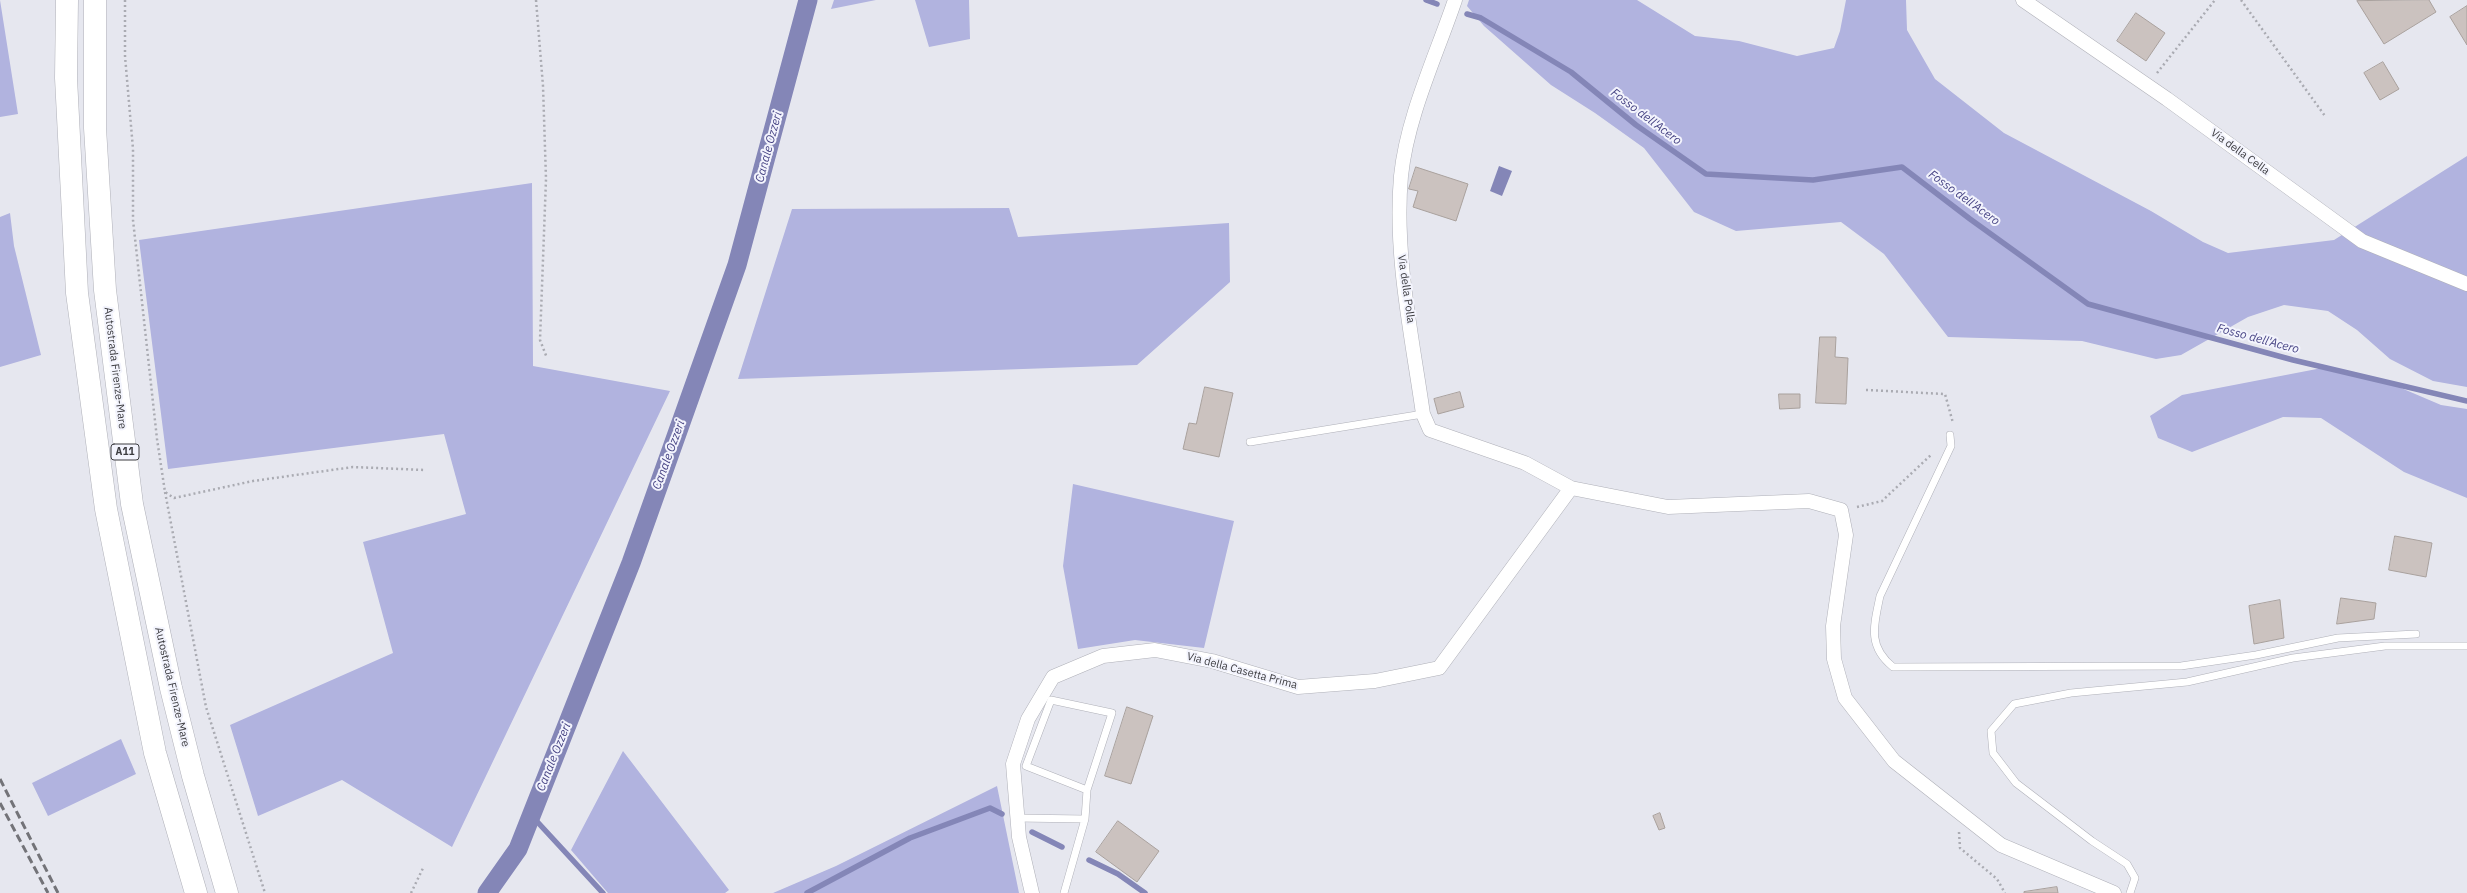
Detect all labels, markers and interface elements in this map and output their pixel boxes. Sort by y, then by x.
water label: Fosso dell'Acero [1608,86,1684,148]
water label: Canale Ozzeri [753,110,785,184]
street label: Via della Cella [2208,126,2272,178]
water label: Fosso dell'Acero [1926,167,2002,229]
street label: Via della Polla [1395,254,1417,324]
street label: Autostrada Firenze-Mare [101,306,129,430]
water label: Fosso dell'Acero [2215,321,2301,357]
water label: Canale Ozzeri [650,418,688,492]
road number: A11 [111,444,139,460]
street label: Autostrada Firenze-Mare [152,626,192,748]
street label: Via della Casetta Prima [1185,650,1299,692]
water label: Canale Ozzeri [534,721,574,793]

